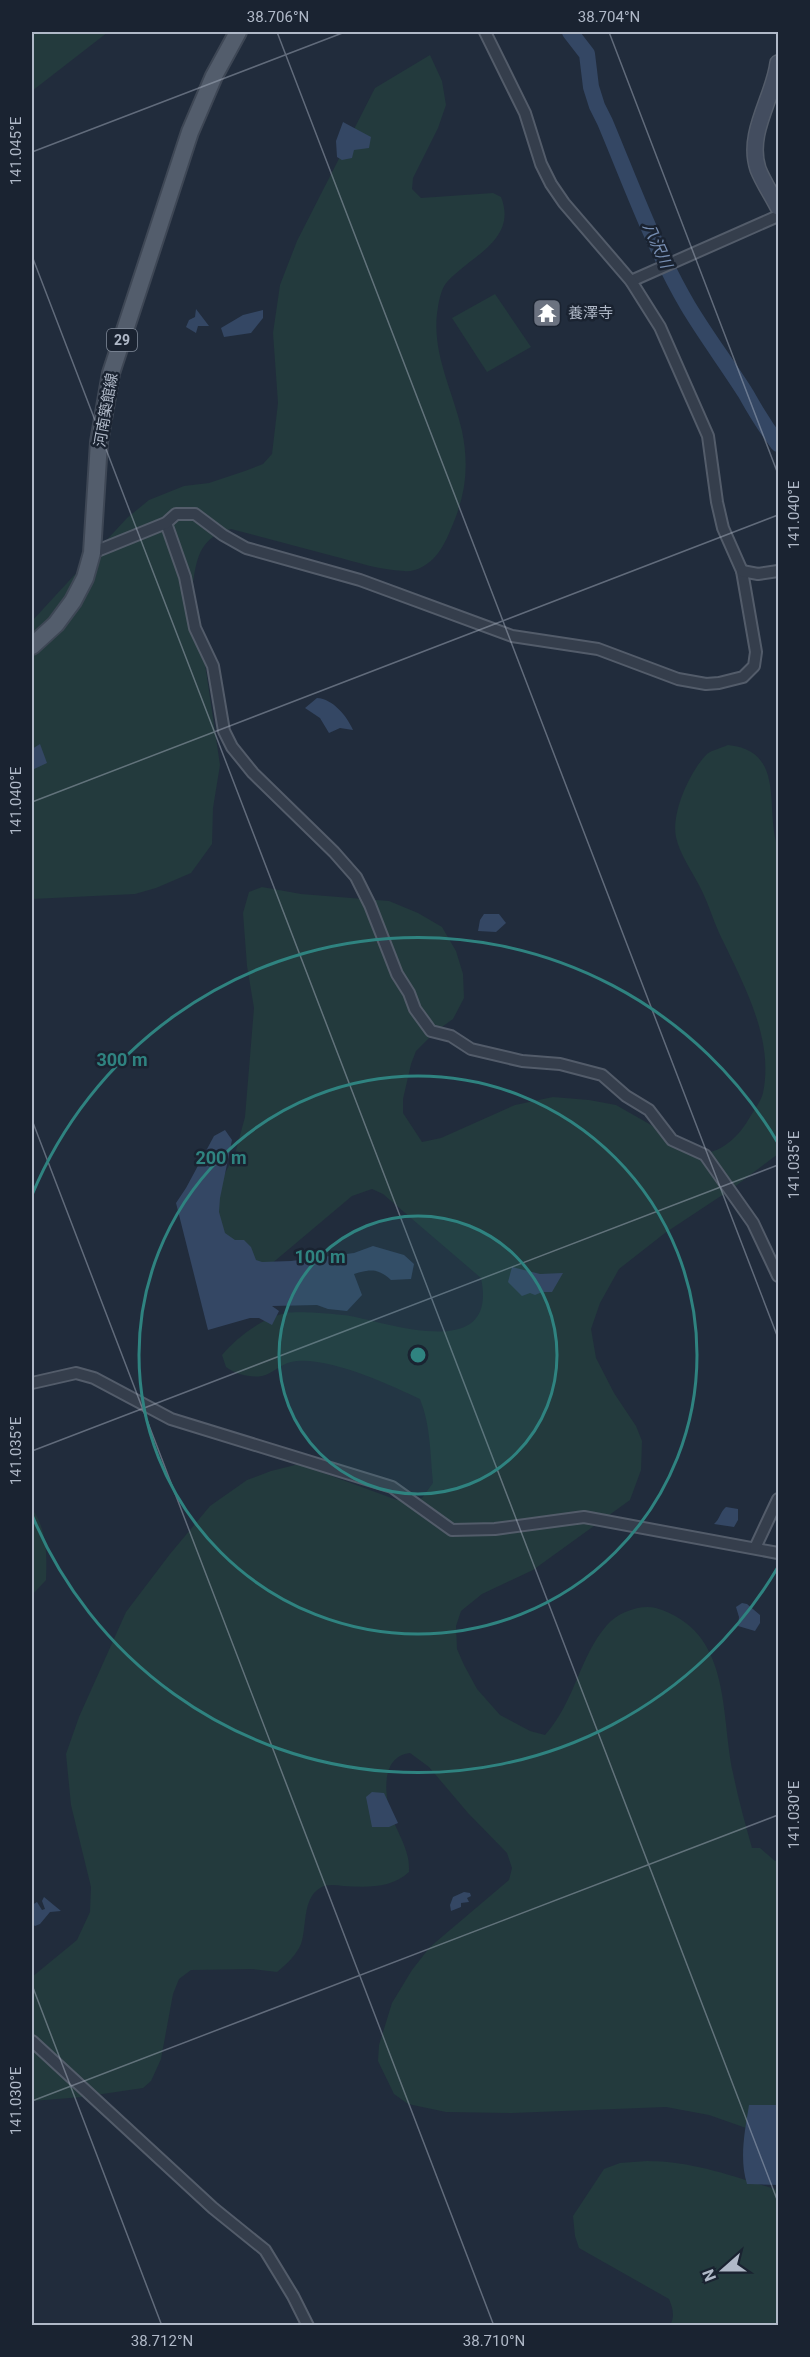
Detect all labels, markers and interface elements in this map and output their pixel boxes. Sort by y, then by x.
text: 38.706°N [247,8,309,26]
text: 38.704°N [578,8,640,26]
text: 141.045°E [7,116,25,185]
water label: 八沢川 [639,219,677,273]
temple icon: 養澤寺 [531,297,563,329]
place label: 養澤寺 [568,304,613,322]
road number: 29 [107,329,137,351]
street label: 河南築館線 [91,371,121,449]
text: 141.040°E [785,480,803,549]
text: 141.040°E [7,766,25,835]
text: 300 m [96,1049,148,1070]
text: 141.035°E [785,1130,803,1199]
text: 200 m [195,1147,247,1168]
text: 100 m [294,1246,346,1267]
centre of rings [408,1345,428,1365]
text: 141.035°E [7,1416,25,1485]
text: 141.030°E [785,1780,803,1849]
text: 141.030°E [7,2066,25,2135]
north arrow [693,2240,753,2300]
text: N [699,2267,720,2284]
text: 38.712°N [131,2332,193,2350]
text: 38.710°N [463,2332,525,2350]

